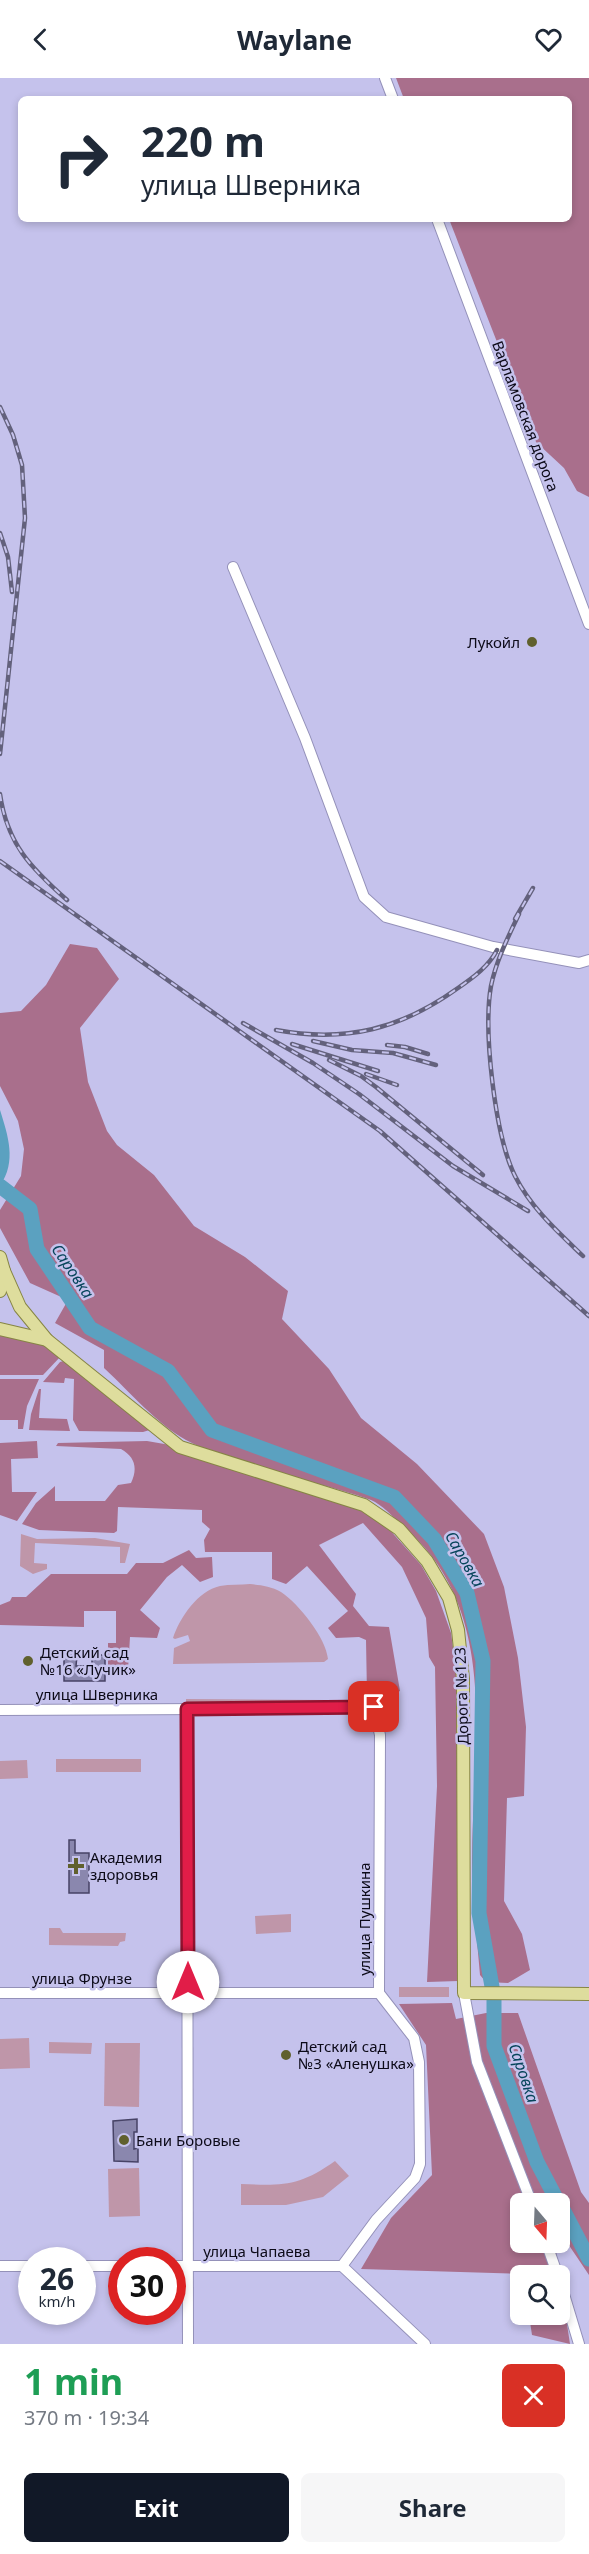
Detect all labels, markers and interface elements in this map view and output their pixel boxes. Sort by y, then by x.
text: Waylane [237,21,352,58]
icon: back [24,23,57,56]
icon: heart [532,23,565,56]
text: 220 m [141,112,265,169]
icon: right [42,120,120,198]
text: улица Шверника [141,166,361,203]
street label: Варламовская дорога [488,338,564,494]
place label: Лукойл [467,632,520,652]
marker: Лукойл [525,635,539,649]
water label: Саровка [47,1239,99,1303]
water label: Саровка [440,1527,490,1591]
place label: Детский сад №16 «Лучик» [40,1642,136,1679]
street label: Дорога №123 [449,1647,473,1745]
marker: Детский сад №16 «Лучик» [21,1654,35,1668]
pin [348,1681,399,1732]
street label: улица Шверника [36,1684,158,1704]
icon: arrive [357,1690,390,1723]
place label: Академия здоровья [90,1847,162,1884]
marker: Академия здоровья [67,1857,85,1875]
street label: улица Пушкина [354,1862,374,1976]
position arrow [156,1950,220,2014]
street label: улица Фрунзе [32,1968,132,1988]
place label: Детский сад №3 «Аленушка» [298,2036,414,2073]
water label: Саровка [504,2040,544,2106]
marker: Детский сад №3 «Аленушка» [279,2048,293,2062]
place label: Бани Боровые [136,2130,240,2150]
marker: Бани Боровые [117,2133,131,2147]
north arrow [510,2193,570,2253]
map controls [510,2193,570,2325]
street label: улица Чапаева [203,2241,311,2261]
speed limit sign: 30 [108,2247,186,2325]
text: 26 [40,2258,74,2299]
button: search [510,2265,570,2325]
text: km/h [39,2291,75,2311]
text: 1 min [24,2357,123,2406]
button: close [502,2364,565,2427]
text: 370 m · 19:34 [24,2404,149,2431]
button: Exit [24,2473,289,2542]
button: Share [301,2473,565,2542]

